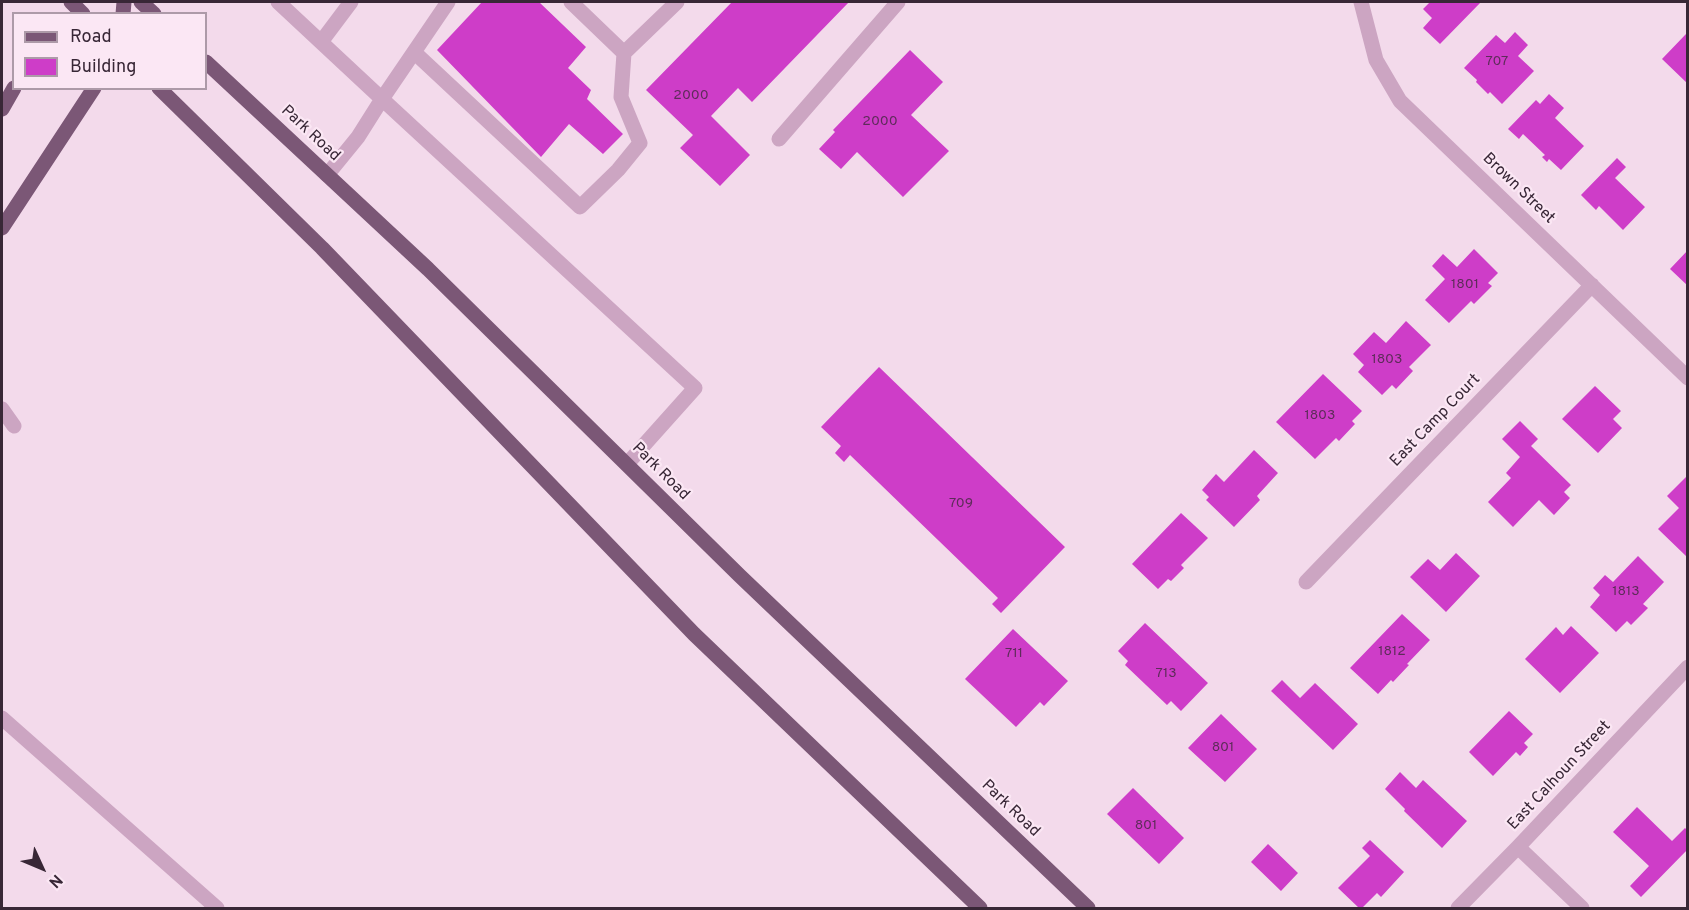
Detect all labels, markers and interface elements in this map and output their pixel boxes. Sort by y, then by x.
legend [12,12,207,90]
text: Road [70,26,112,49]
house number: 707 [1486,54,1508,70]
text: Building [70,56,136,79]
house number: 2000 [673,88,709,104]
street label: Park Road [276,102,344,166]
house number: 2000 [862,114,898,130]
street label: Brown Street [1478,150,1558,228]
house number: 1801 [1451,277,1479,293]
house number: 1803 [1371,352,1403,368]
street label: East Camp Court [1387,371,1485,471]
house number: 1803 [1304,408,1336,424]
street label: Park Road [627,439,693,505]
house number: 709 [949,496,973,512]
house number: 1813 [1612,584,1640,600]
house number: 1812 [1378,644,1406,660]
house number: 711 [1005,646,1023,662]
house number: 713 [1155,666,1177,682]
street label: East Calhoun Street [1505,717,1615,835]
house number: 801 [1212,740,1234,756]
street label: Park Road [977,776,1043,842]
house number: 801 [1135,818,1157,834]
north arrow [12,838,72,898]
text: N [44,869,66,892]

